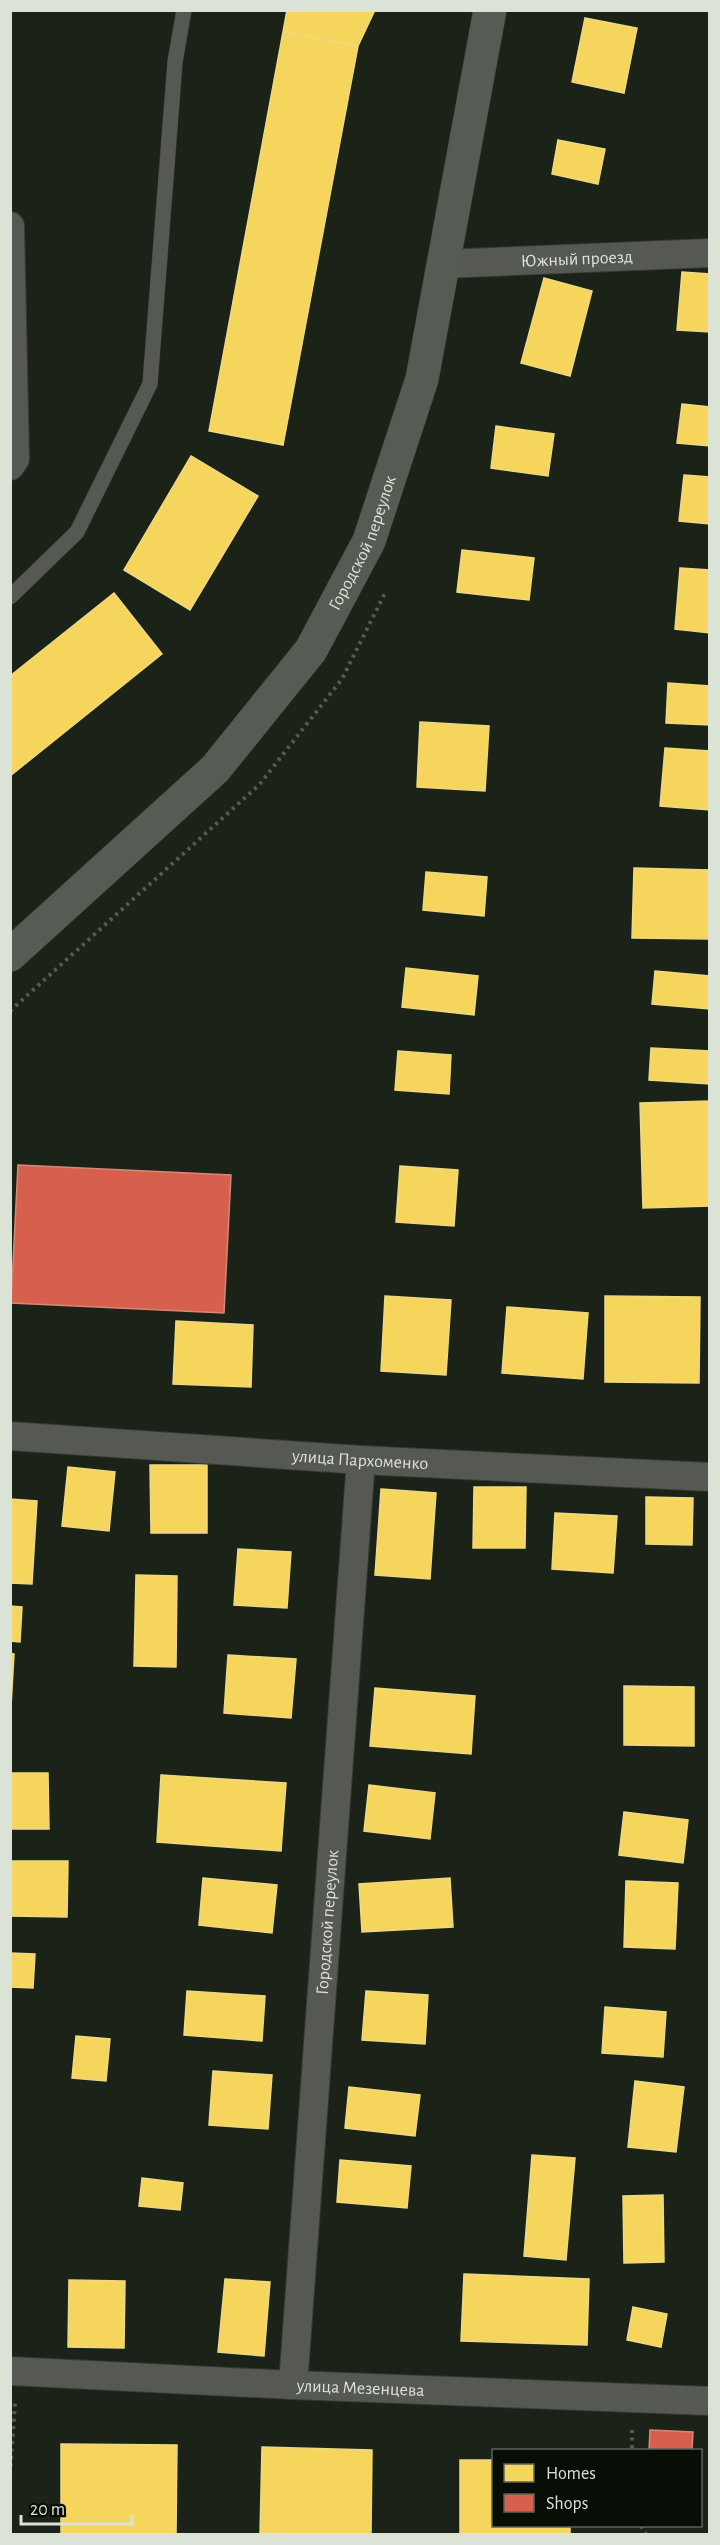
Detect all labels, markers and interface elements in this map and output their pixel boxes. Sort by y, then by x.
street label: Южный проезд [521,248,633,271]
street label: Городской переулок [326,473,400,614]
street label: улица Пархоменко [291,1447,429,1473]
street label: Городской переулок [314,1848,342,1995]
street label: улица Мезенцева [295,2377,425,2400]
legend [492,2449,702,2527]
text: Homes [546,2465,596,2483]
scale bar [21,2488,132,2526]
text: Shops [546,2495,588,2513]
text: 20 m [30,2501,65,2519]

